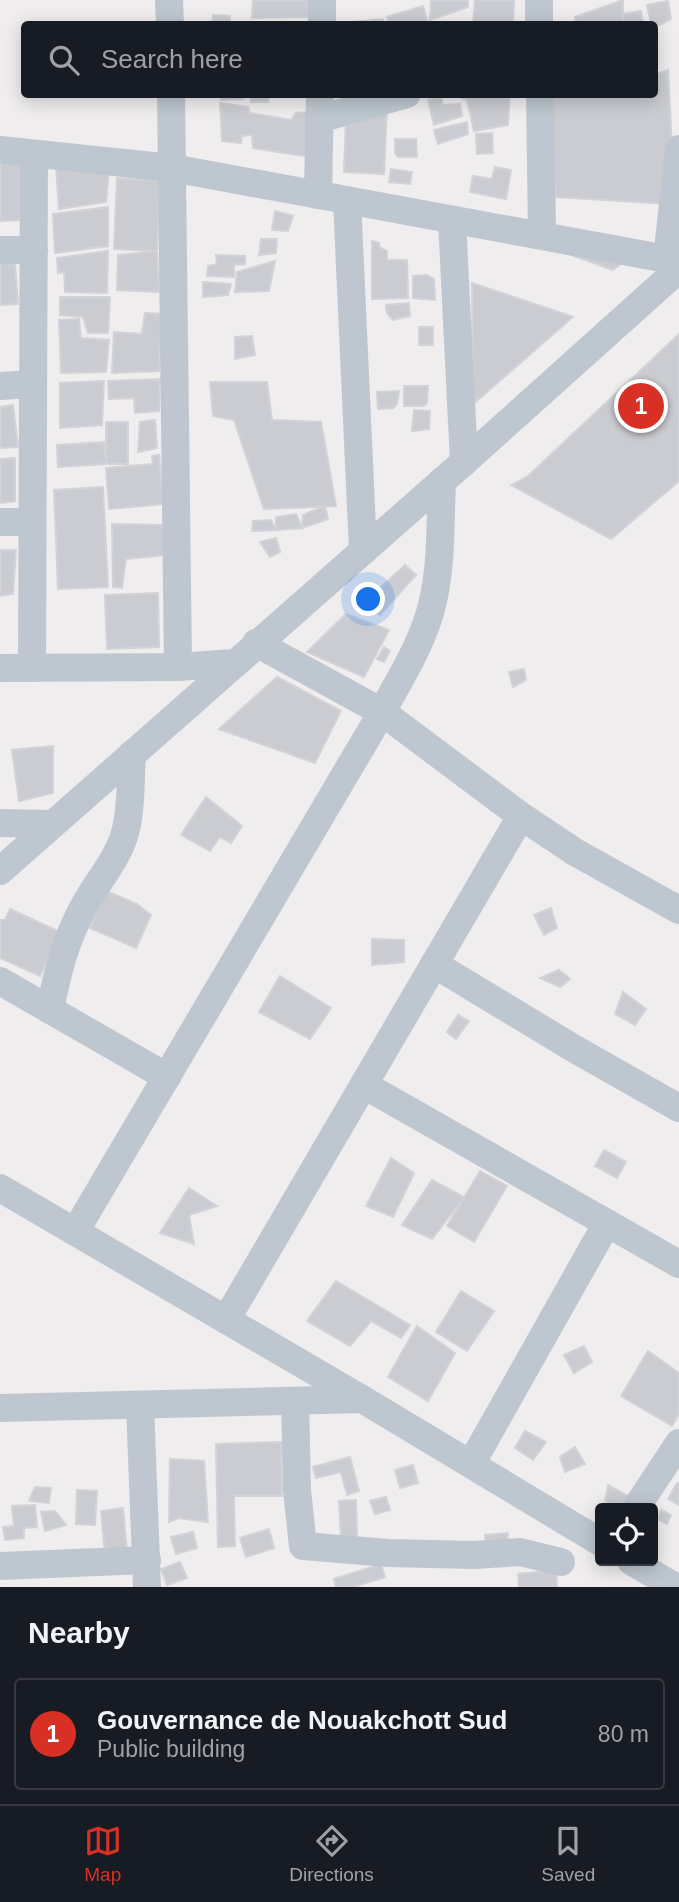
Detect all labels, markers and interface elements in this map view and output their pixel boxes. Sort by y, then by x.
search box [21,21,658,98]
icon: search [45,41,83,79]
text: Search here [101,44,243,74]
pin: 1 [618,380,664,432]
your location [351,582,385,616]
map controls [595,1503,658,1566]
button: locate [595,1503,658,1566]
text: Nearby [28,1616,130,1649]
text: Gouvernance de Nouakchott Sud [97,1705,507,1735]
text: 1 [47,1721,59,1747]
text: 80 m [598,1721,649,1747]
text: Public building [97,1736,245,1762]
tab: Map [84,1822,122,1886]
tab: Directions [289,1822,374,1886]
tab: Saved [541,1822,595,1886]

